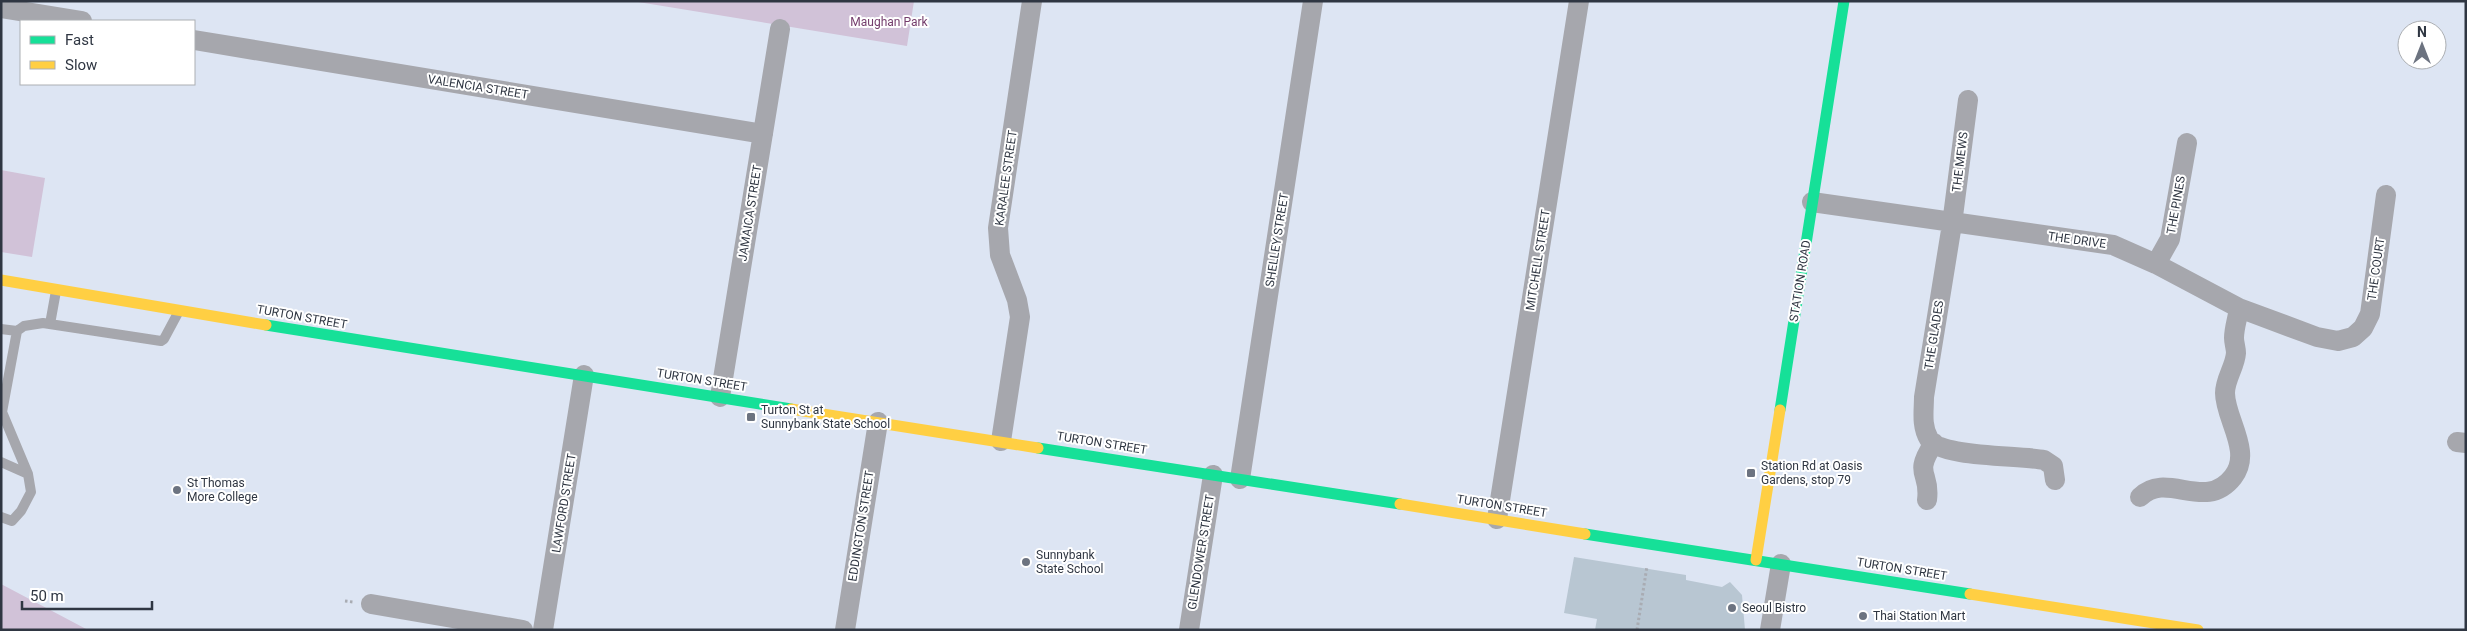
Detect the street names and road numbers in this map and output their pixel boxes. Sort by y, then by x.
street label: VALENCIA STREET [427,72,529,102]
street label: KARALEE STREET [992,129,1020,227]
street label: THE MEWS [1949,131,1971,193]
street label: JAMAICA STREET [735,164,765,262]
street label: THE PINES [2164,175,2188,235]
street label: SHELLEY STREET [1263,192,1291,288]
street label: MITCHELL STREET [1523,208,1553,312]
street label: THE DRIVE [2047,229,2107,251]
street label: THE COURT [2365,237,2387,301]
street label: STATION ROAD [1787,239,1813,323]
street label: THE GLADES [1922,299,1946,371]
street label: TURTON STREET [256,302,348,332]
street label: TURTON STREET [656,366,748,394]
street label: TURTON STREET [1056,429,1148,457]
street label: LAWFORD STREET [549,452,579,554]
street label: EDDINGTON STREET [845,470,877,582]
street label: TURTON STREET [1456,492,1548,520]
street label: GLENDOWER STREET [1185,493,1217,611]
street label: TURTON STREET [1856,555,1948,583]

